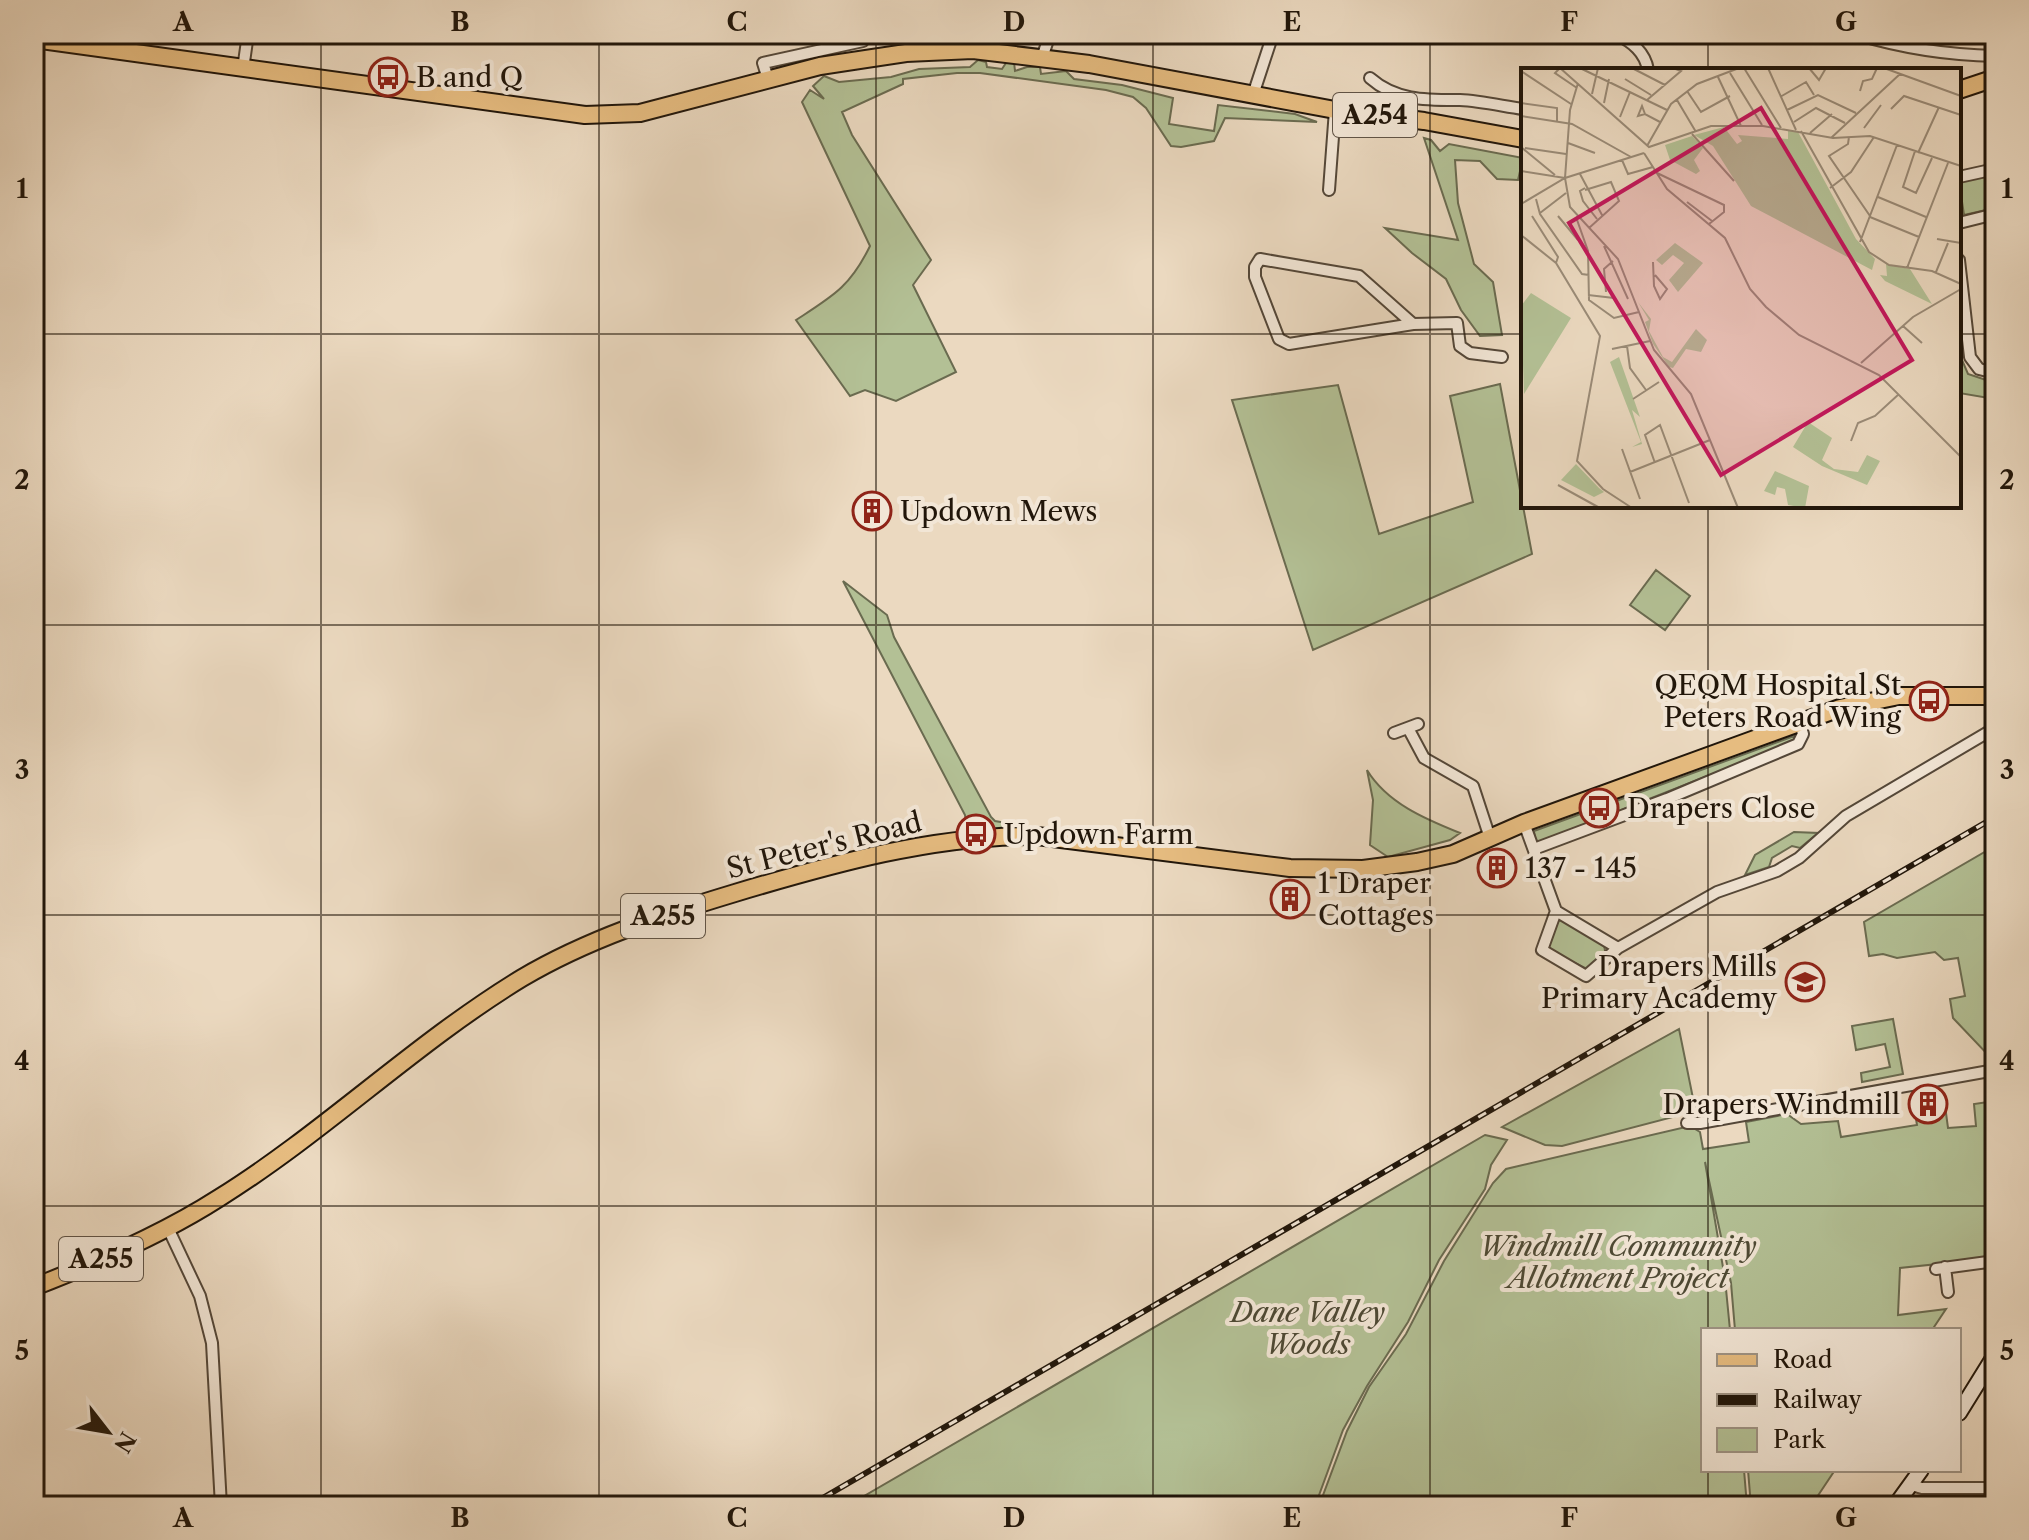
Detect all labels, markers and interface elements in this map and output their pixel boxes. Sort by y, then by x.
text: A [172,6,194,38]
text: B [450,6,470,38]
text: C [727,6,747,38]
text: D [1003,6,1025,38]
text: E [1283,6,1301,38]
text: F [1560,6,1578,38]
text: G [1835,6,1857,38]
bus stop icon: B and Q [367,56,409,98]
place label: B and Q [416,60,523,94]
inset map [1521,68,1961,508]
road number: A254 [1333,93,1417,137]
text: 1 [16,173,28,205]
text: 1 [2001,173,2013,205]
text: 2 [14,464,30,496]
text: 2 [1999,464,2015,496]
building icon: Updown Mews [851,490,893,532]
place label: Updown Mews [900,494,1097,528]
place label: QEQM Hospital St Peters Road Wing [1654,668,1901,734]
bus stop icon: QEQM Hospital St Peters Road Wing [1908,680,1950,722]
text: 3 [15,754,29,786]
text: 3 [2000,754,2014,786]
bus stop icon: Drapers Close [1578,787,1620,829]
place label: Drapers Close [1627,791,1815,825]
street label: St Peter's Road [723,804,925,886]
bus stop icon: Updown Farm [955,813,997,855]
place label: Updown Farm [1004,817,1194,851]
building icon: 137 - 145 [1476,847,1518,889]
place label: 137 - 145 [1525,851,1637,885]
place label: 1 Draper Cottages [1318,866,1434,932]
building icon: 1 Draper Cottages [1269,878,1311,920]
road number: A255 [621,894,705,938]
place label: Drapers Mills Primary Academy [1541,949,1777,1015]
school or university icon: Drapers Mills Primary Academy [1784,961,1826,1003]
text: 4 [14,1045,30,1077]
text: 4 [1999,1045,2015,1077]
building icon: Drapers Windmill [1907,1083,1949,1125]
place label: Drapers Windmill [1663,1087,1900,1121]
park label: Windmill Community Allotment Project [1479,1229,1757,1295]
road number: A255 [59,1237,143,1281]
park label: Dane Valley Woods [1229,1295,1385,1361]
legend [1701,1328,1961,1472]
text: 5 [15,1335,29,1367]
text: 5 [2000,1335,2014,1367]
text: Road [1773,1345,1833,1374]
text: Railway [1773,1385,1863,1414]
north arrow [68,1392,148,1472]
text: Park [1773,1425,1826,1454]
text: N [108,1427,141,1457]
text: A [172,1502,194,1534]
text: B [450,1502,470,1534]
text: C [727,1502,747,1534]
text: D [1003,1502,1025,1534]
text: E [1283,1502,1301,1534]
text: F [1560,1502,1578,1534]
text: G [1835,1502,1857,1534]

